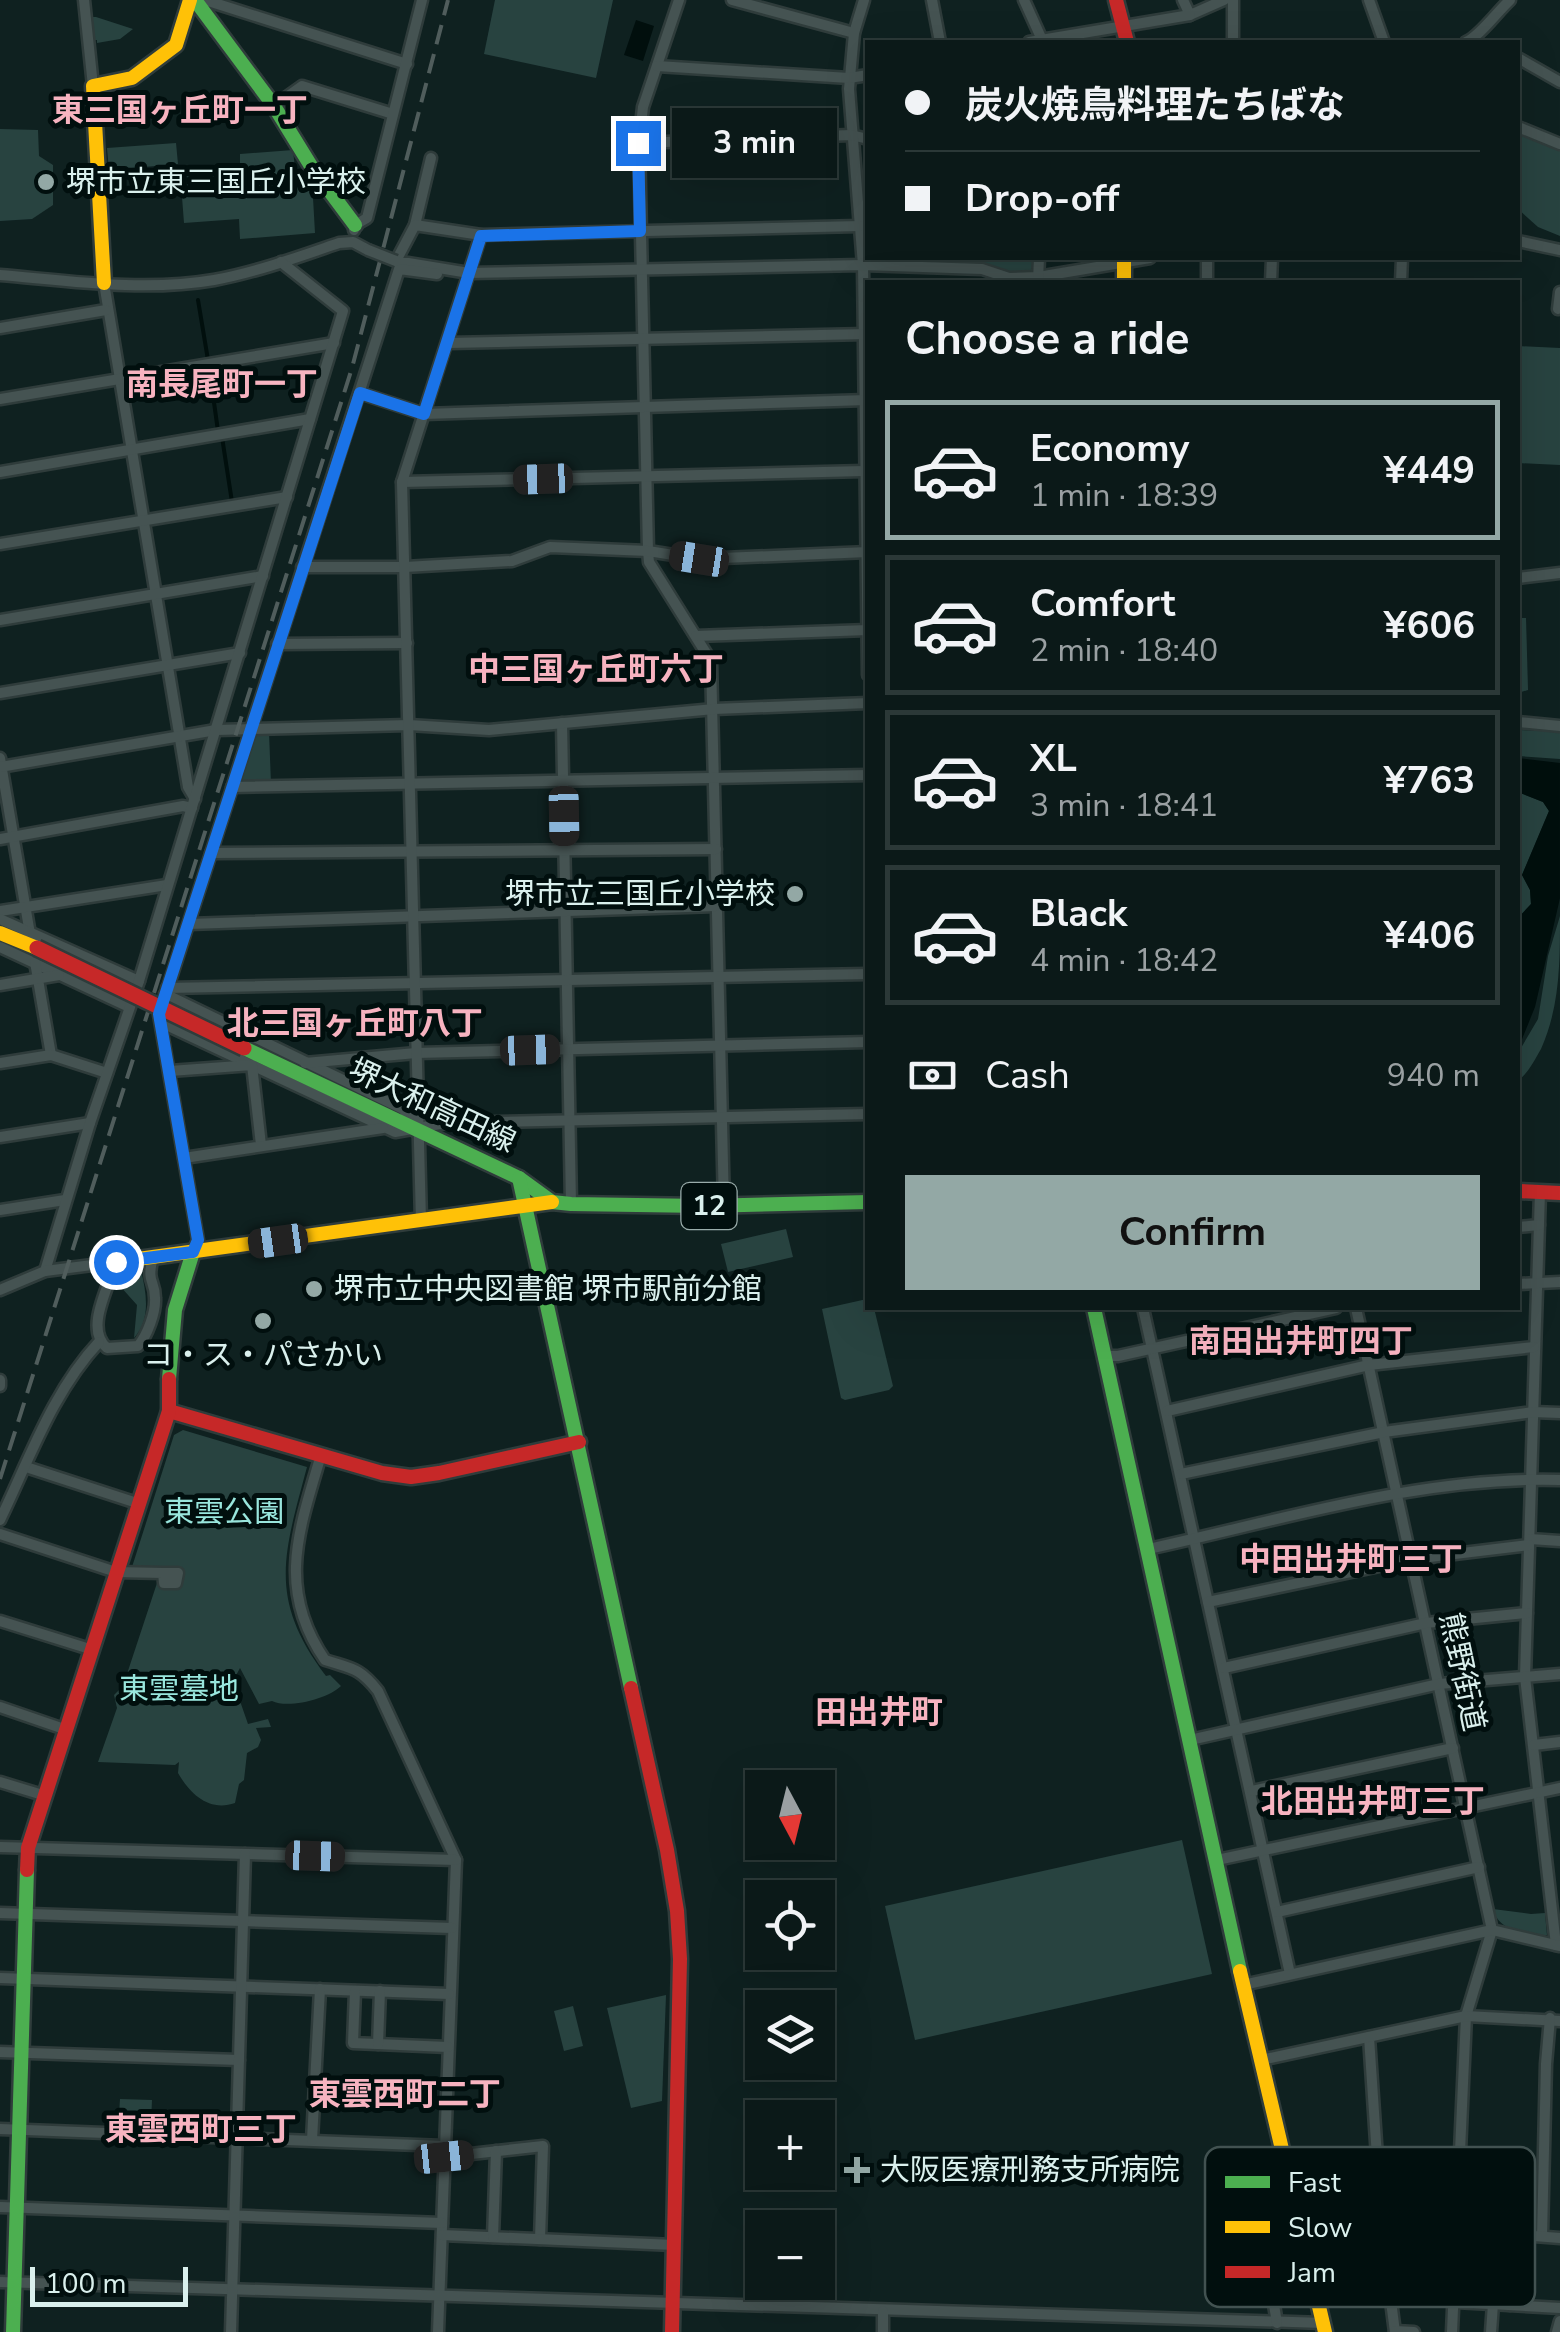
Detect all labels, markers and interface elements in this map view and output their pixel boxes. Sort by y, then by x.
text: 炭火焼鳥料理たちばな [965,80,1345,131]
district label: 東三国ヶ丘町一丁 [52,89,308,132]
callout: 3 min [673,108,838,178]
route end [616,121,661,166]
text: 3 min [713,121,796,164]
place label: 堺市立東三国丘小学校 [66,162,366,203]
marker: 堺市立東三国丘小学校 [35,171,57,193]
text: Drop-off [965,173,1119,224]
text: Choose a ride [905,309,1190,370]
district label: 南長尾町一丁 [126,363,318,406]
text: Economy [1030,423,1189,474]
icon: car [910,425,1000,515]
text: ¥449 [1384,445,1475,496]
car [512,463,574,495]
text: 1 min · 18:39 [1030,474,1218,517]
car [667,539,731,579]
text: Comfort [1030,578,1175,629]
icon: car [910,580,1000,670]
text: ¥606 [1384,600,1475,651]
text: 2 min · 18:40 [1030,629,1218,672]
district label: 中三国ヶ丘町六丁 [468,648,724,691]
text: XL [1030,733,1077,784]
icon: car [910,735,1000,825]
text: ¥763 [1384,755,1475,806]
text: 3 min · 18:41 [1030,784,1218,827]
car [548,786,580,846]
place label: 堺市立三国丘小学校 [505,874,775,915]
marker: 堺市立三国丘小学校 [784,883,806,905]
text: Black [1030,888,1127,939]
icon: car [910,890,1000,980]
text: ¥406 [1384,910,1475,961]
text: 4 min · 18:42 [1030,939,1218,982]
district label: 北三国ヶ丘町八丁 [227,1002,483,1045]
car [499,1034,561,1066]
icon: cash [905,1048,960,1103]
street label: 堺大和高田線 [342,1049,522,1163]
text: Cash [985,1050,1070,1101]
text: 940 m [1387,1054,1480,1097]
button: Confirm [905,1175,1480,1290]
road number: 12 [682,1183,736,1229]
car [246,1222,310,1260]
route start [94,1240,139,1285]
place label: 堺市立中央図書館 堺市駅前分館 [334,1269,762,1310]
marker: 堺市立中央図書館 堺市駅前分館 [303,1278,325,1300]
marker: コ・ス・パさかい [252,1310,274,1332]
district label: 南田出井町四丁 [1189,1320,1413,1363]
place label: コ・ス・パさかい [143,1335,383,1376]
park label: 東雲公園 [164,1492,284,1533]
district label: 中田出井町三丁 [1239,1538,1463,1581]
street label: 熊野街道 [1429,1609,1495,1735]
park label: 東雲墓地 [119,1669,239,1710]
district label: 田出井町 [815,1691,943,1734]
north arrow [745,1770,835,1860]
map controls [745,1770,835,2300]
district label: 北田出井町三丁 [1261,1780,1485,1823]
car [284,1840,346,1872]
button: locate [745,1880,835,1970]
button: layers [745,1990,835,2080]
district label: 東雲西町二丁 [309,2073,501,2116]
button: + [745,2100,835,2190]
district label: 東雲西町三丁 [105,2108,297,2151]
car [413,2139,475,2175]
legend [1205,2147,1535,2307]
place label: 大阪医療刑務支所病院 [880,2150,1180,2191]
marker: 大阪医療刑務支所病院 [844,2157,870,2183]
text: Fast [1288,2164,1341,2202]
text: Slow [1288,2209,1352,2247]
button: − [745,2210,835,2300]
text: Jam [1287,2254,1336,2292]
scale bar [30,2262,188,2306]
text: 100 m [45,2265,127,2303]

